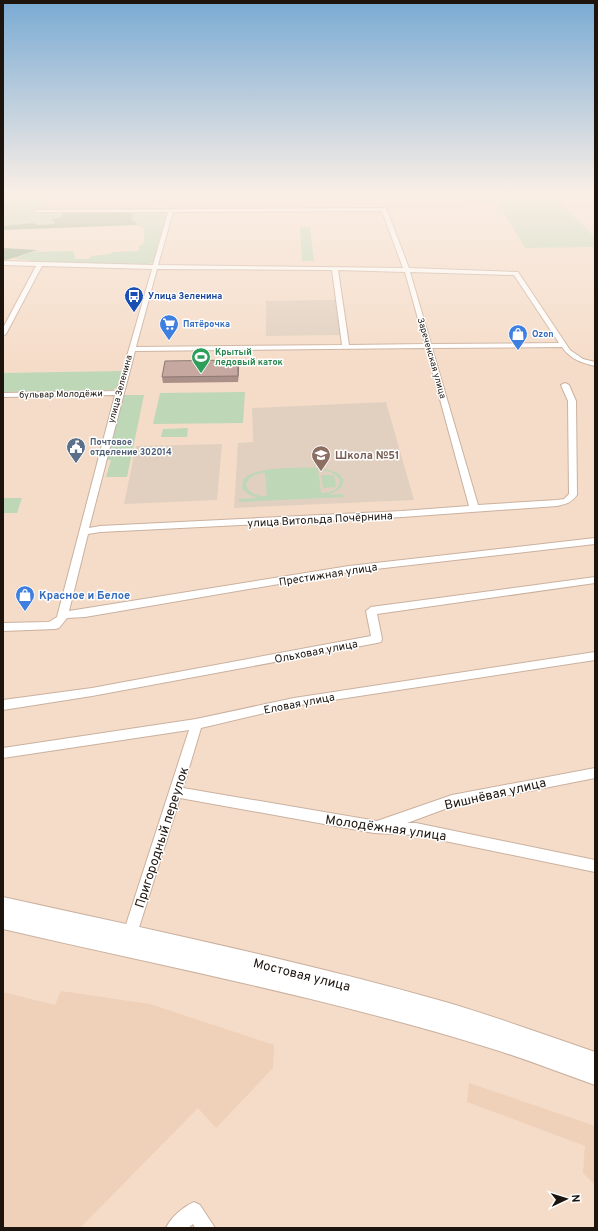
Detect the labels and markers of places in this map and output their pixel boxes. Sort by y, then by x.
bus stop icon: Улица Зеленина [123,285,145,313]
place label: Улица Зеленина [148,291,222,302]
supermarket icon: Пятёрочка [158,313,180,341]
place label: Пятёрочка [183,319,230,330]
shop icon: Ozon [507,323,529,351]
place label: Ozon [532,329,553,340]
sports icon: Крытый ледовый каток [190,346,212,374]
place label: Крытый ледовый каток [215,347,284,368]
public building icon: Почтовое отделение 302014 [65,436,87,464]
place label: Почтовое отделение 302014 [90,437,172,458]
school or university icon: Школа №51 [310,444,332,472]
place label: Школа №51 [335,449,399,463]
shop icon: Красное и Белое [14,584,36,612]
place label: Красное и Белое [39,589,130,603]

